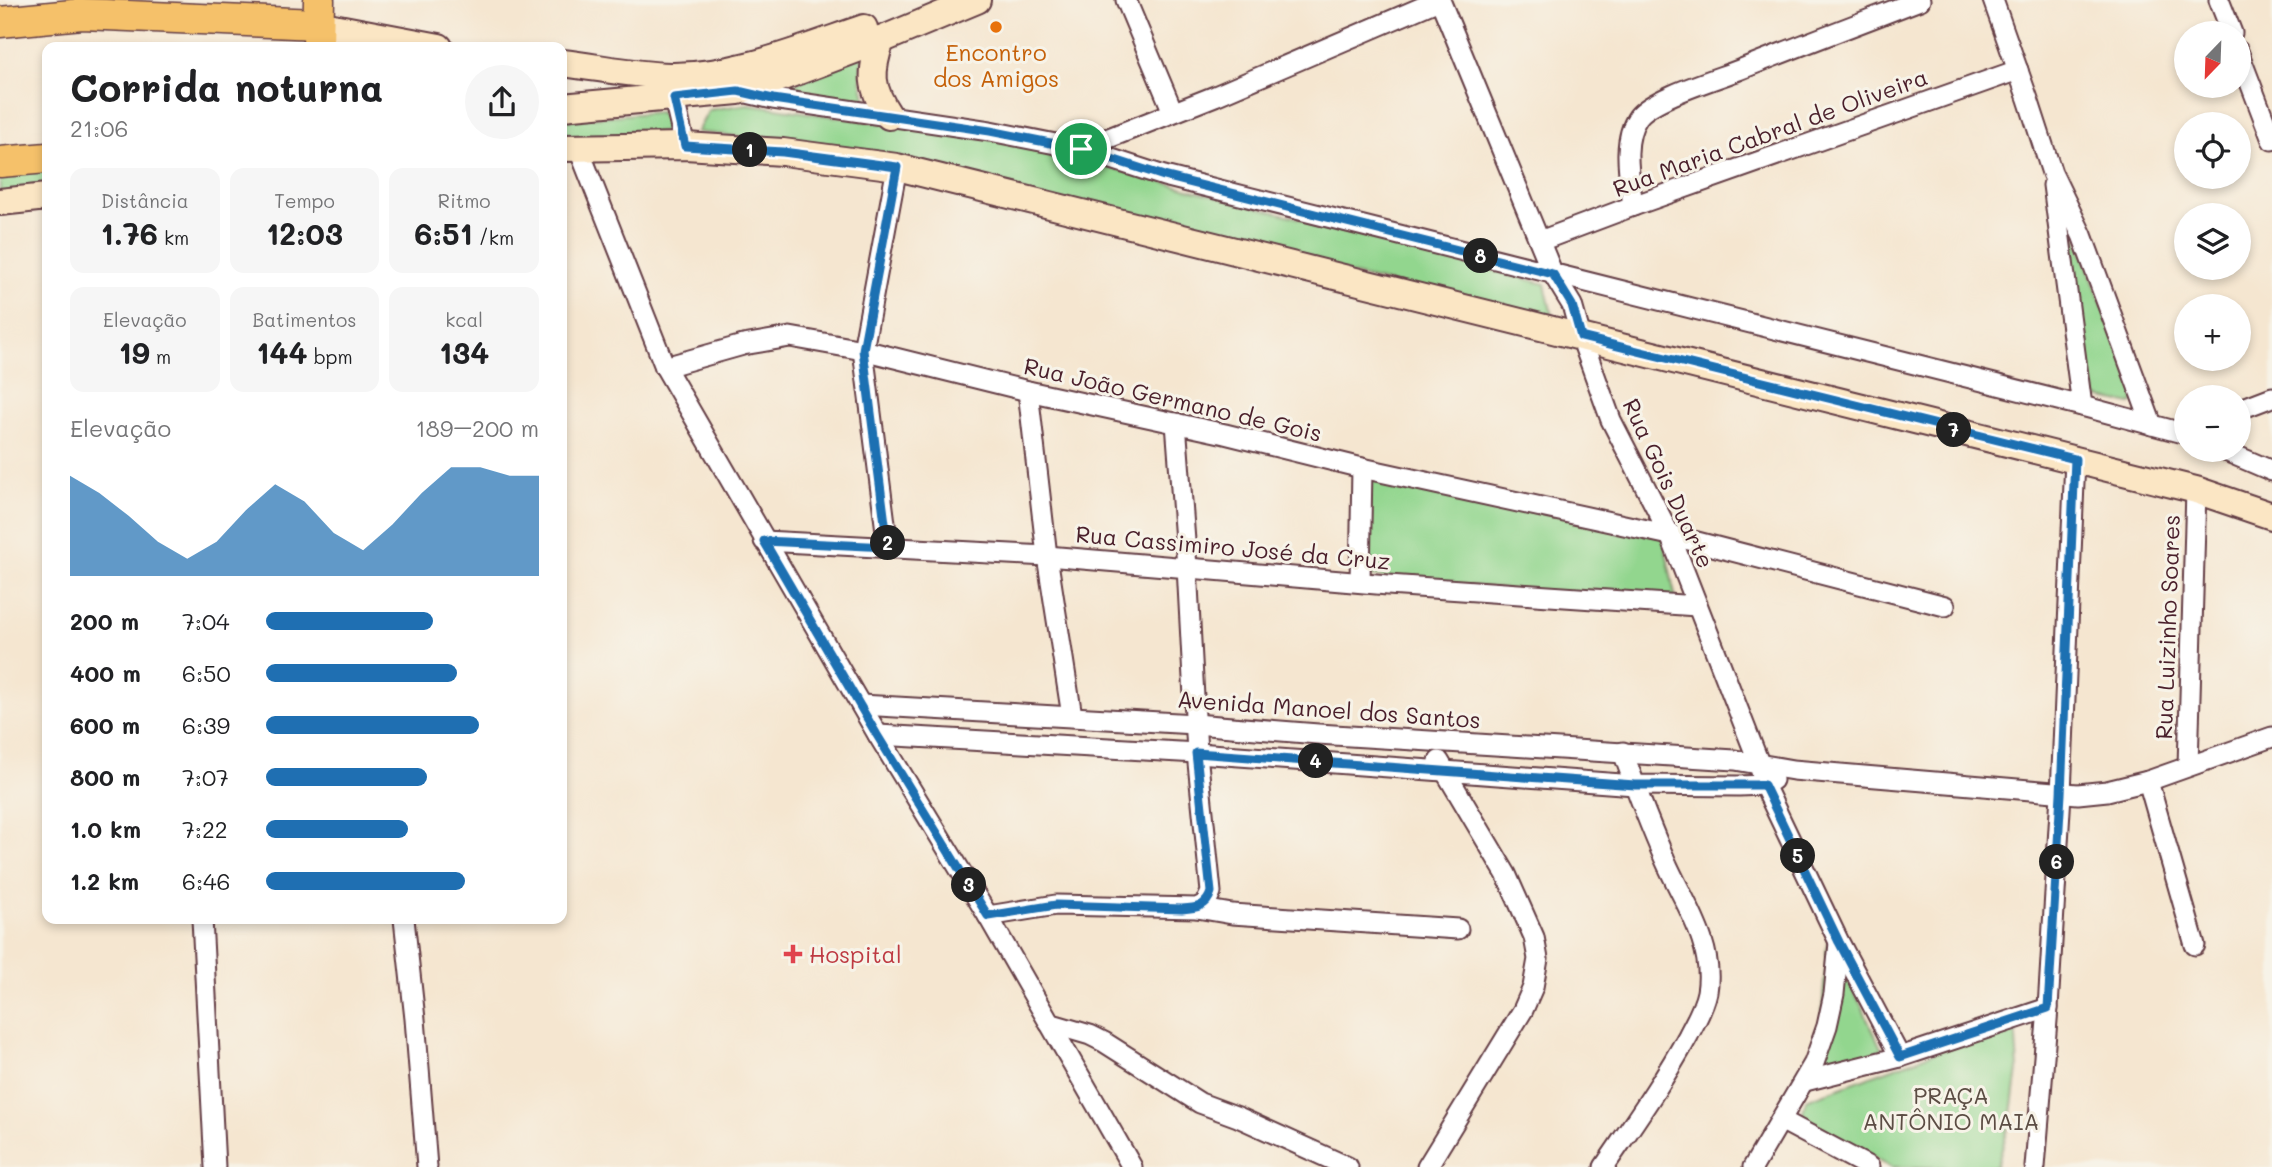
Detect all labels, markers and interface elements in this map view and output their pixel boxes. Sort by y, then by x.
marker: Encontro dos Amigos [988,19,1004,35]
north arrow [2174,21,2250,98]
map controls [2174,21,2251,462]
place label: Encontro dos Amigos [933,37,1059,93]
street label: Rua Maria Cabral de Oliveira [1608,61,1932,203]
text: Corrida noturna [70,62,383,112]
button: share [465,65,539,139]
button: locate [2174,112,2251,189]
text: 21:06 [70,113,128,143]
pin [1051,119,1111,179]
icon: arrive [1062,130,1100,168]
pin: 1 [732,132,768,168]
text: 1 [745,137,754,162]
text: Distância [101,188,189,213]
text: Tempo [274,188,335,213]
text: Ritmo [438,188,491,213]
button: layers [2174,203,2251,280]
text: 1.76 [100,213,158,253]
text: 12:03 [266,213,343,253]
text: 6:51 [414,213,473,253]
text: km [158,225,189,250]
text: /km [473,225,514,250]
pin: 8 [1464,238,1498,274]
text: 8 [1475,243,1486,268]
button: + [2174,294,2251,371]
text: Elevação [103,307,187,332]
text: Batimentos [252,307,357,332]
text: kcal [445,307,483,332]
text: 19 [119,332,150,372]
text: 144 [256,332,308,372]
text: 134 [439,332,489,372]
text: m [150,344,171,369]
text: bpm [308,344,353,369]
street label: Rua João Germano de Gois [1021,350,1325,448]
button: − [2174,385,2251,462]
street label: Rua Gois Duarte [1617,393,1721,573]
pin: 7 [1937,412,1972,448]
text: Elevação [70,413,171,443]
text: 189–200 m [415,413,539,443]
text: 7 [1948,417,1959,442]
street label: Rua Luizinho Soares [2148,514,2186,740]
street label: Rua Cassimiro José da Cruz [1074,518,1392,576]
pin: 2 [870,526,906,560]
text: 2 [882,530,893,555]
text: 200 m [70,606,139,636]
text: 7:04 [182,606,230,636]
text: 400 m [70,658,141,688]
text: 6:50 [182,658,231,688]
street label: Avenida Manoel dos Santos [1176,683,1482,735]
text: 600 m [70,710,140,740]
text: 6:39 [182,710,230,740]
pin: 4 [1298,744,1334,778]
text: 4 [1309,748,1322,773]
text: 800 m [70,762,140,792]
text: 7:07 [182,762,229,792]
text: 1.0 km [70,814,141,844]
text: 7:22 [182,814,228,844]
pin: 5 [1780,838,1815,874]
text: 5 [1792,843,1803,868]
pin: 6 [2039,844,2074,880]
text: 6 [2051,849,2062,874]
text: 1.2 km [70,866,139,896]
text: 6:46 [182,866,230,896]
pin: 3 [951,868,986,903]
text: 3 [963,872,974,897]
place label: Hospital [809,939,902,969]
marker: Hospital [783,944,803,964]
park label: PRAÇA ANTÔNIO MAIA [1863,1080,2039,1136]

